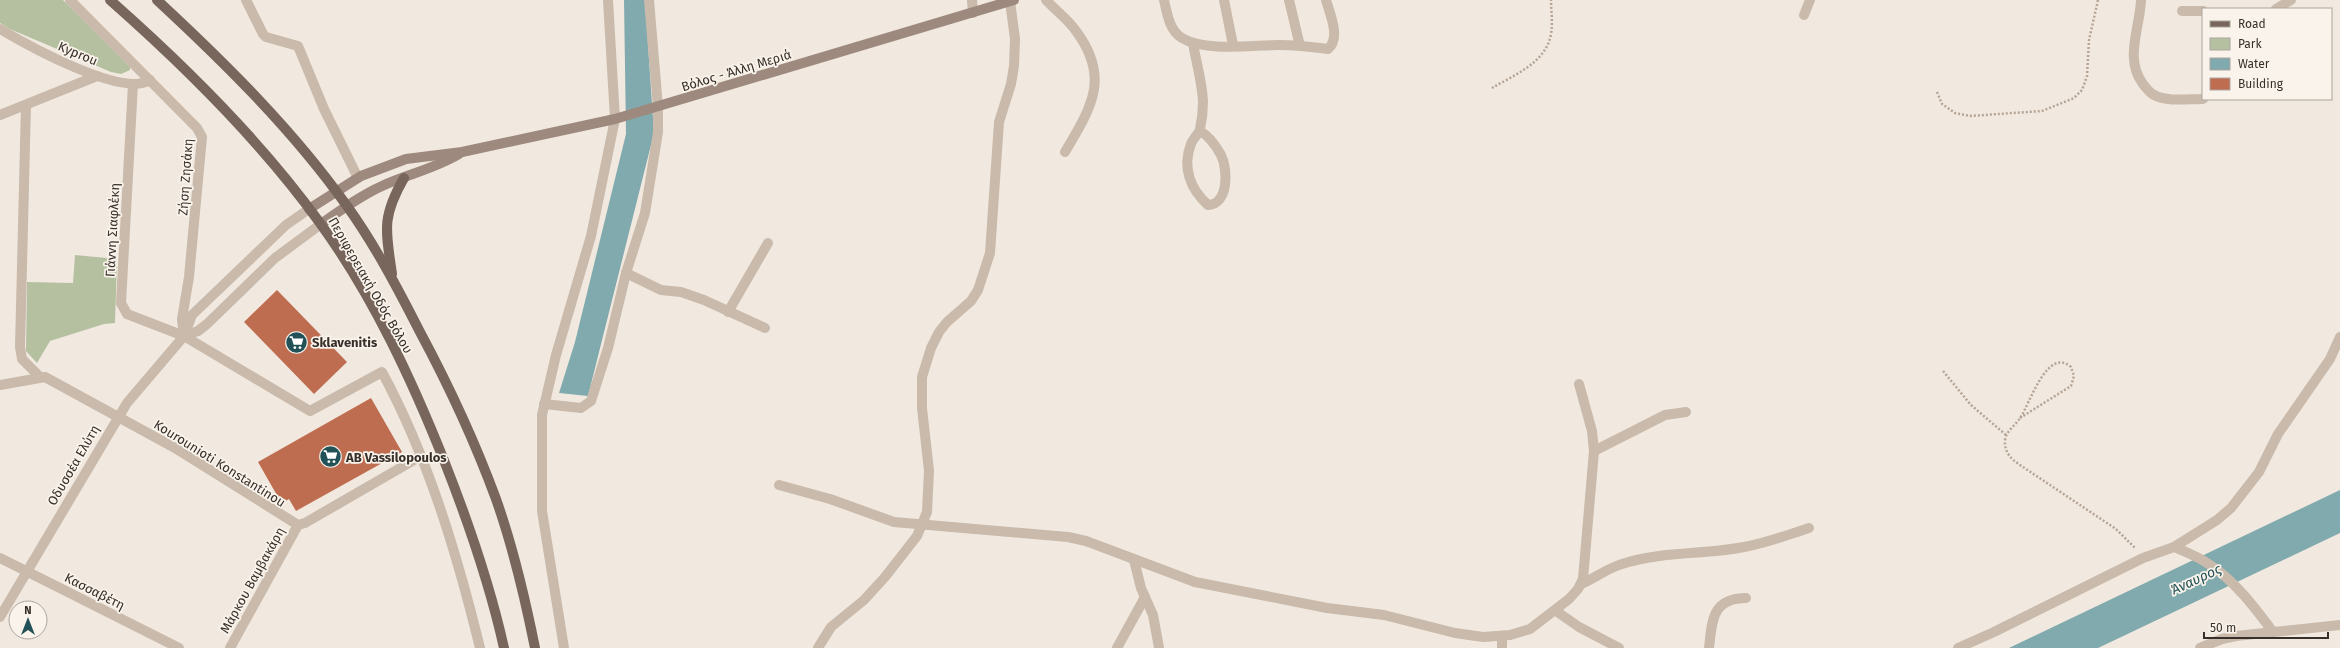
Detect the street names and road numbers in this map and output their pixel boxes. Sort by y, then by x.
street label: Kyprou [56,38,100,68]
street label: Βόλος - Άλλη Μεριά [679,47,793,94]
street label: Ζήση Ζησάκη [175,138,196,216]
street label: Γιάννη Σιαφλέκη [103,183,122,278]
street label: Περιφερειακή Οδός Βόλου [325,214,416,356]
street label: Kourounioti Konstantinou [151,417,288,510]
street label: Οδυσσέα Ελύτη [44,422,102,508]
street label: Μάρκου Βαμβακάρη [217,525,288,636]
street label: Κασσαβέτη [62,570,127,613]

